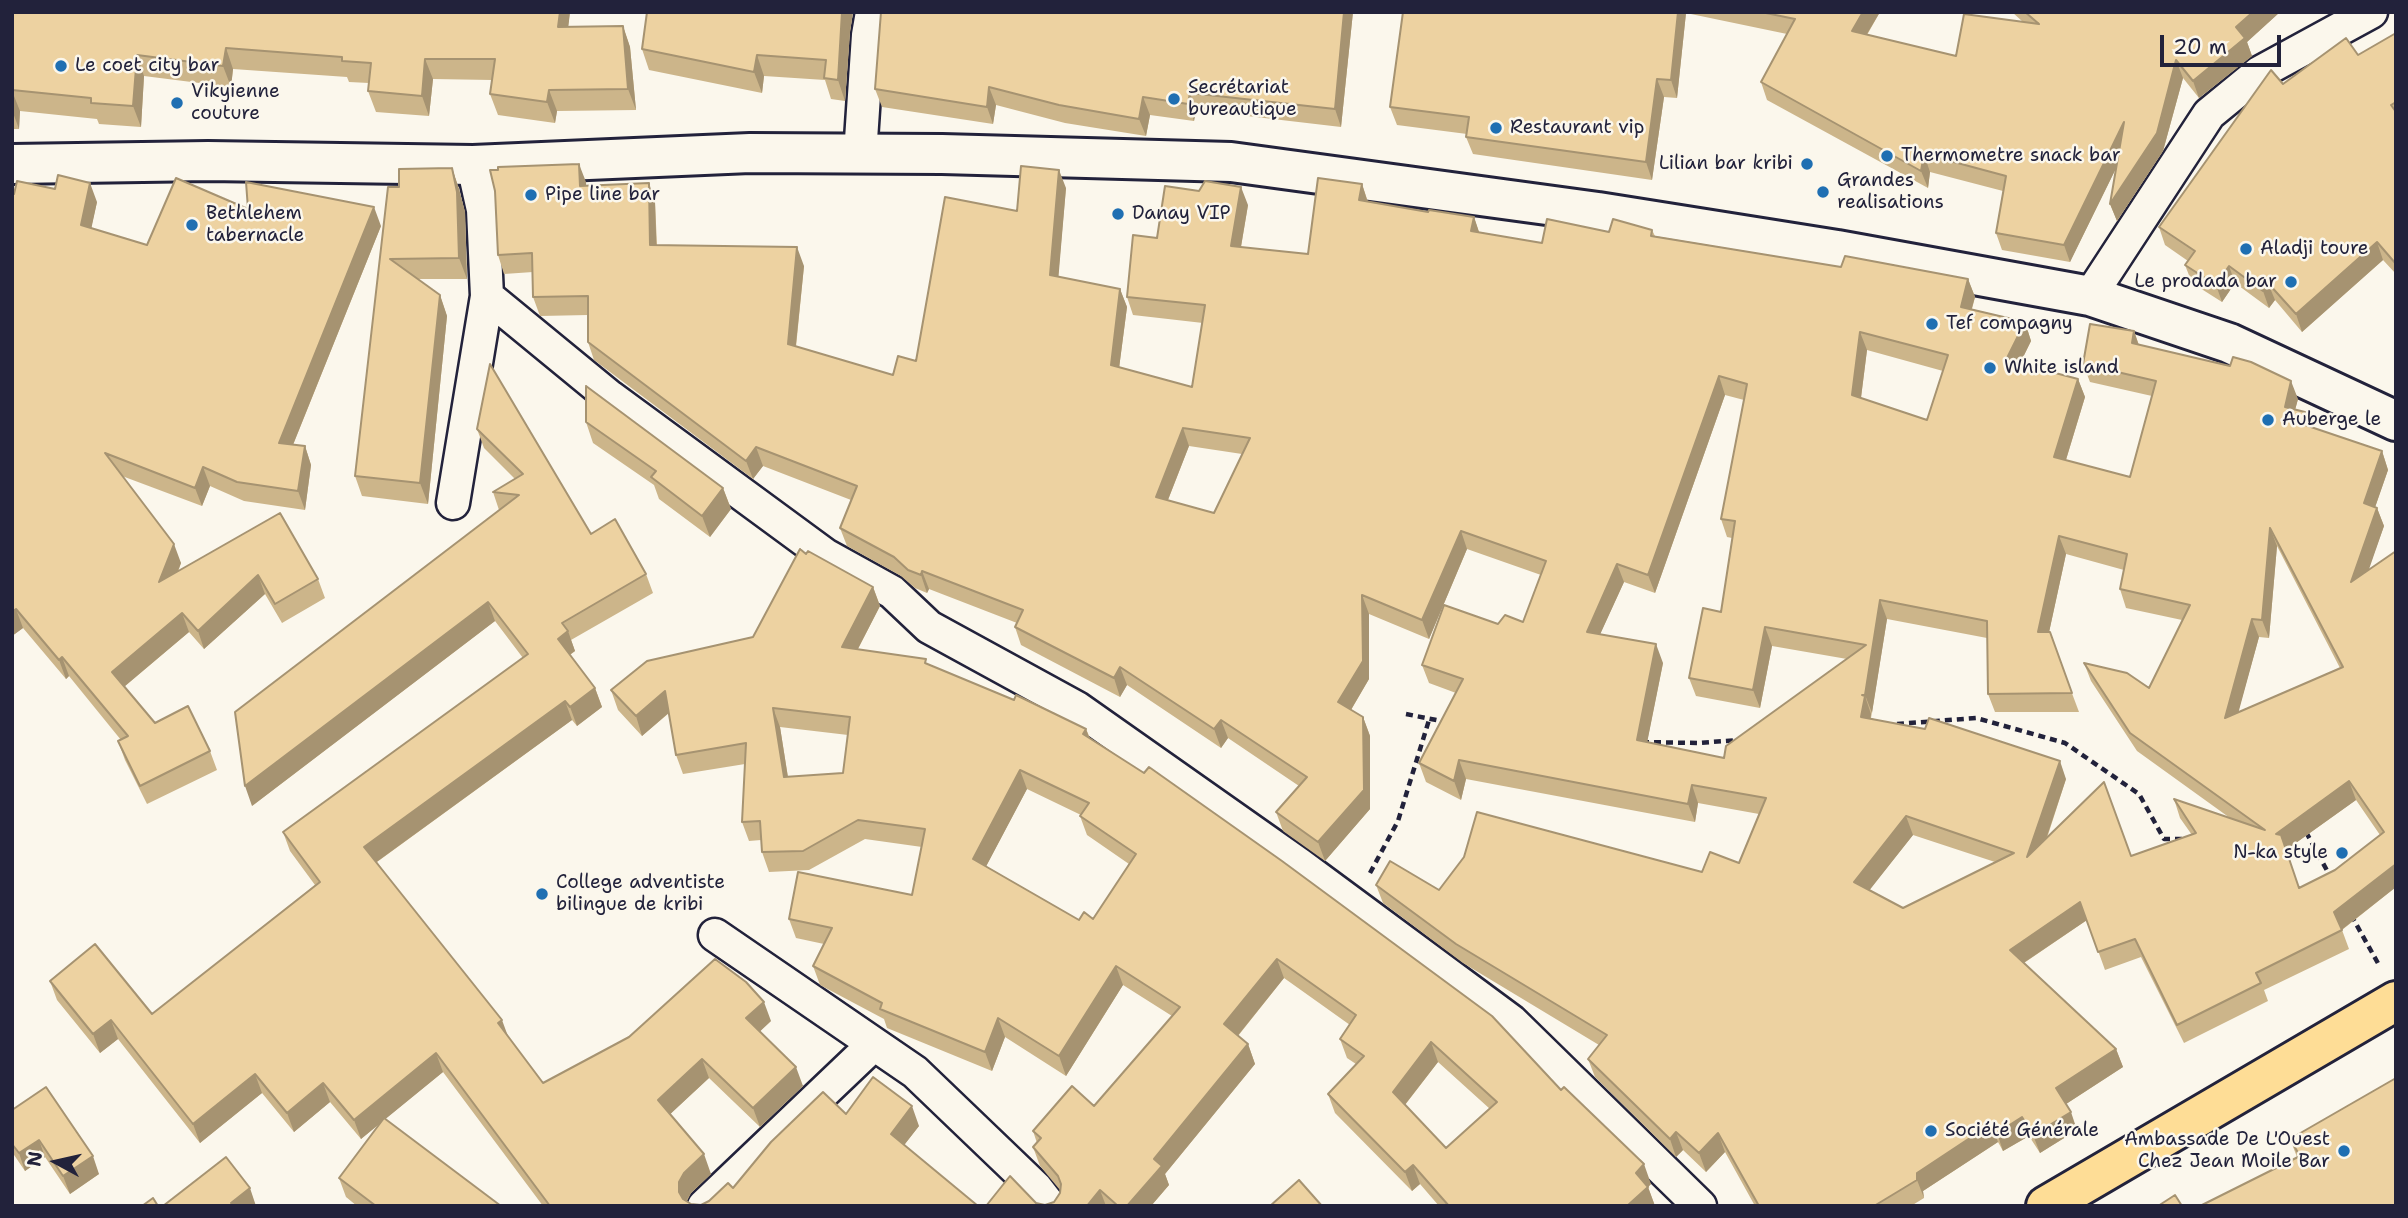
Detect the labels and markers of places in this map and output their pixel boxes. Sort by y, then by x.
place label: Le coet city bar [75,55,219,77]
marker: Le coet city bar [53,58,69,74]
place label: Secrétariat bureautique [1188,77,1297,121]
place label: Vikyienne couture [191,81,280,125]
marker: Secrétariat bureautique [1166,91,1182,107]
marker: Vikyienne couture [169,95,185,111]
place label: Restaurant vip [1510,117,1644,139]
marker: Restaurant vip [1488,120,1504,136]
place label: Thermometre snack bar [1901,145,2121,167]
marker: Thermometre snack bar [1879,148,1895,164]
place label: Lilian bar kribi [1659,153,1793,175]
marker: Lilian bar kribi [1799,156,1815,172]
place label: Grandes realisations [1837,170,1944,214]
place label: Pipe line bar [545,184,660,206]
marker: Grandes realisations [1815,184,1831,200]
marker: Pipe line bar [523,187,539,203]
place label: Bethlehem tabernacle [206,203,304,247]
place label: Danay VIP [1132,203,1231,225]
marker: Danay VIP [1110,206,1126,222]
marker: Bethlehem tabernacle [184,217,200,233]
place label: Aladji toure [2260,238,2369,260]
marker: Aladji toure [2238,241,2254,257]
place label: Le prodada bar [2134,271,2277,293]
marker: Le prodada bar [2283,274,2299,290]
place label: Tef compagny [1946,313,2073,335]
marker: Tef compagny [1924,316,1940,332]
place label: White island [2004,357,2119,379]
marker: White island [1982,360,1998,376]
place label: Auberge le [2282,409,2381,431]
marker: Auberge le [2260,412,2276,428]
place label: N-ka style [2233,842,2328,864]
marker: N-ka style [2334,845,2350,861]
place label: College adventiste bilingue de kribi [556,872,725,916]
marker: College adventiste bilingue de kribi [534,886,550,902]
place label: Société Générale [1945,1120,2099,1142]
marker: Société Générale [1923,1123,1939,1139]
place label: Ambassade De L'Ouest Chez Jean Moile Bar [2124,1129,2330,1173]
marker: Ambassade De L'Ouest Chez Jean Moile Bar [2336,1143,2352,1159]

